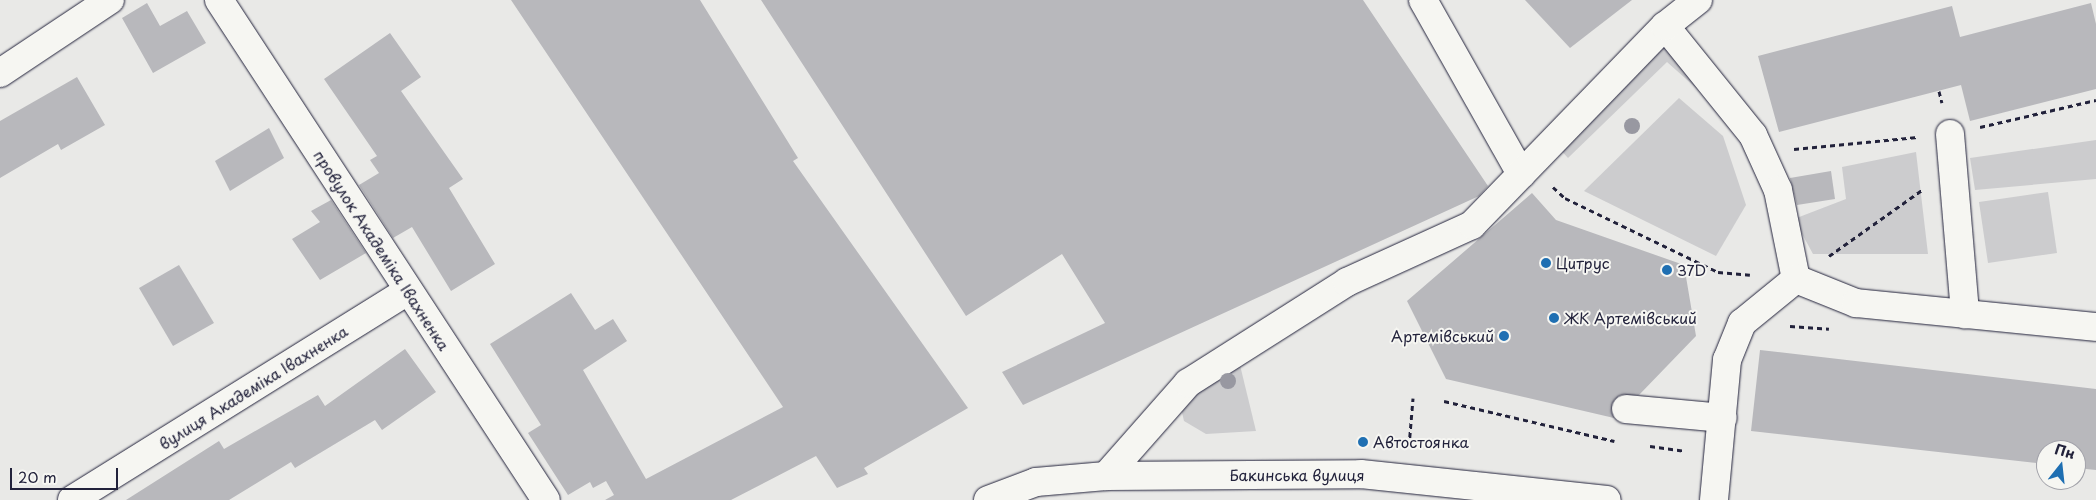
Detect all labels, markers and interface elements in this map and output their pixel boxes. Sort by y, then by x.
street label: провулок Академіка Івахненка [310,146,454,354]
place label: Цитрус [1556,254,1610,272]
marker: Цитрус [1540,257,1552,269]
place label: 37D [1677,261,1706,279]
marker: 37D [1661,264,1673,276]
place label: ЖК Артемівський [1564,309,1697,327]
marker: ЖК Артемівський [1548,312,1560,324]
street label: вулиця Академіка Івахненка [155,321,351,453]
place label: Артемівський [1391,327,1494,345]
marker: Артемівський [1498,330,1510,342]
place label: Автостоянка [1373,433,1469,451]
marker: Автостоянка [1357,436,1369,448]
text: Пн [2052,438,2078,464]
north arrow [2036,440,2086,490]
scale bar [12,458,120,490]
text: 20 m [18,465,57,488]
street label: Бакинська вулиця [1229,466,1365,484]

